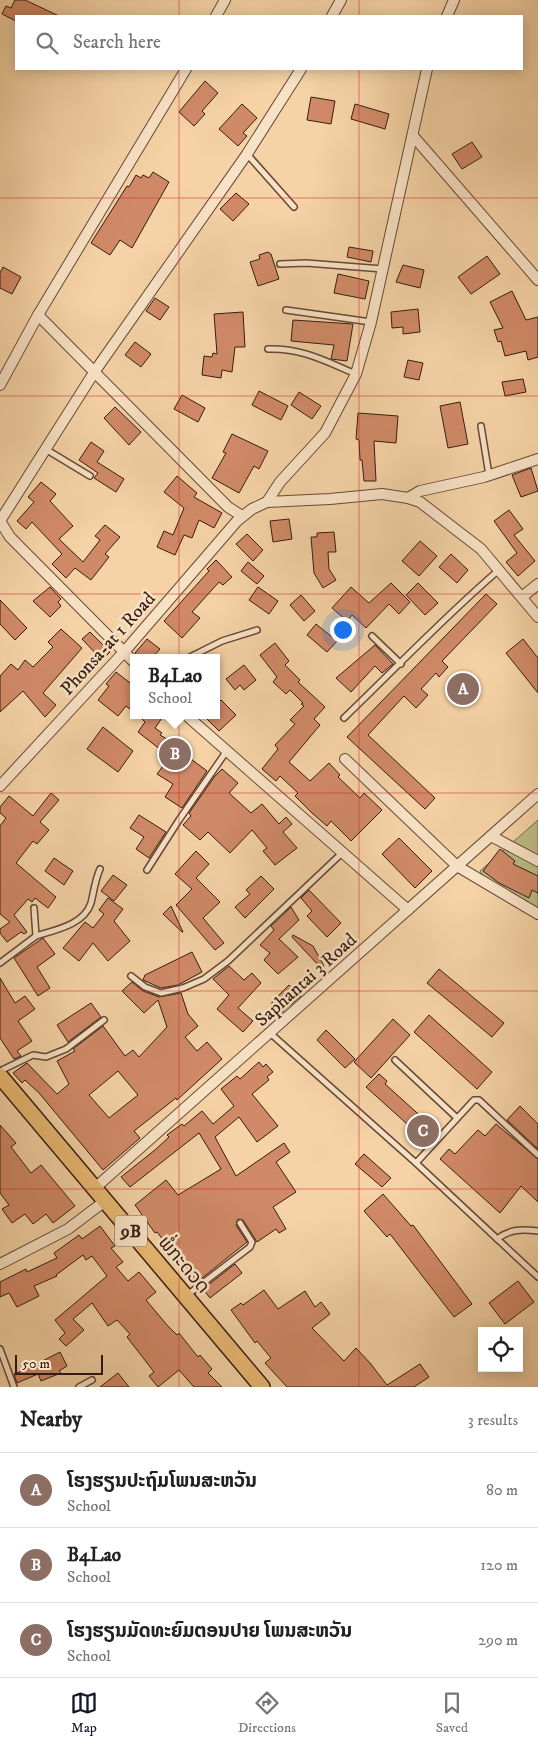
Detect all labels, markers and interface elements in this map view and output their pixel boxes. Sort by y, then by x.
search box [15,15,523,70]
icon: search [33,29,61,57]
text: Search here [73,31,161,54]
street label: Phonsa-at 1 Road [56,587,161,700]
your location [330,617,356,643]
popup [130,654,220,719]
text: B4Lao [148,665,202,688]
pin: A [447,670,479,708]
text: School [148,688,192,708]
pin: B [159,735,191,773]
street label: Saphantai 3 Road [250,928,362,1032]
pin: C [407,1112,439,1150]
road number: 9B [115,1216,147,1246]
street label: ພໍ່ກະດວດ [153,1230,217,1298]
map controls [478,1327,523,1372]
button: locate [478,1327,523,1372]
scale bar [15,1352,102,1375]
text: 50 m [22,1355,50,1373]
text: Nearby [20,1407,82,1433]
text: 3 results [468,1410,518,1430]
text: ໂຮງຮຽນປະຖົມໂພນສະຫວັນ [67,1470,257,1493]
text: A [31,1480,41,1500]
text: 80 m [486,1480,518,1500]
text: School [67,1496,111,1516]
text: B4Lao [67,1544,121,1567]
text: B [31,1555,41,1575]
text: 120 m [480,1555,518,1575]
text: School [67,1567,111,1587]
text: ໂຮງຮຽນມັດທະຍົມຕອນປາຍ ໂພນສະຫວັນ [67,1620,352,1643]
text: C [31,1630,41,1650]
text: 290 m [478,1630,518,1650]
text: School [67,1646,111,1666]
tab: Map [70,1689,98,1737]
tab: Directions [238,1689,296,1737]
tab: Saved [436,1689,468,1737]

